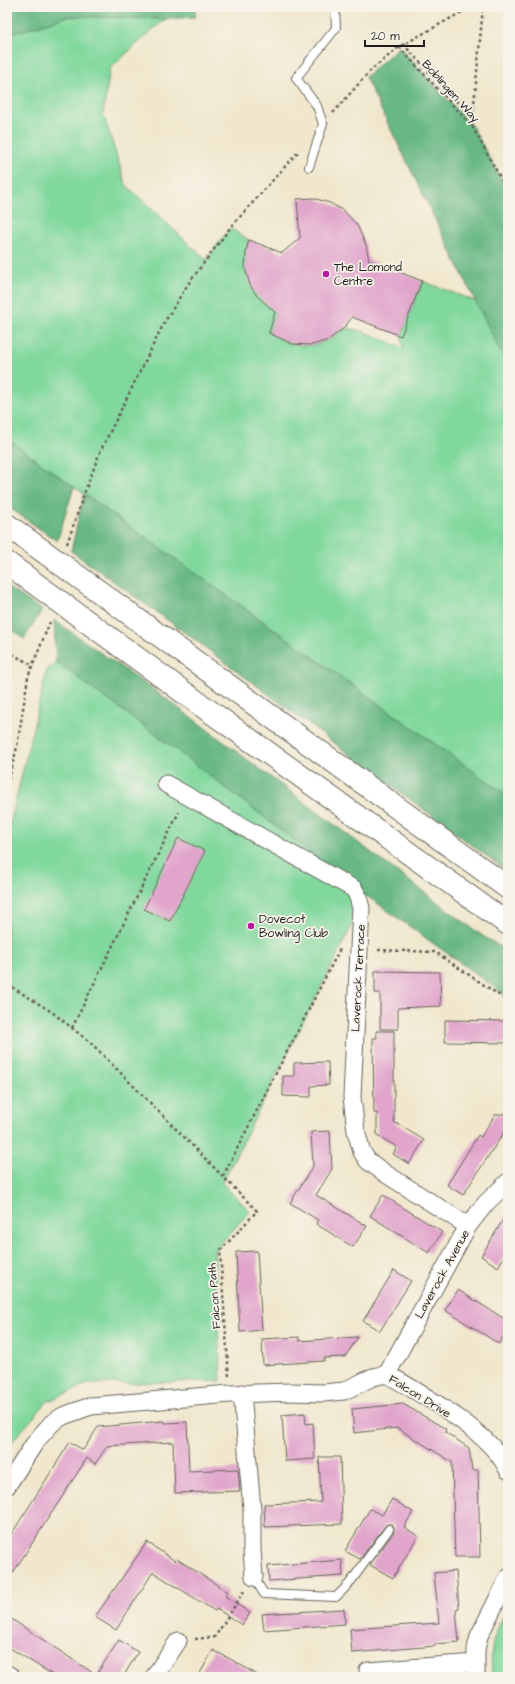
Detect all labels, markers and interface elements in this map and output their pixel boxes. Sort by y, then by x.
scale bar [365,22,424,48]
text: 20 m [371,28,400,45]
street label: Boblingen Way [417,56,484,127]
place label: The Lomond Centre [334,259,402,290]
marker: The Lomond Centre [321,269,331,279]
place label: Dovecot Bowling Club [259,911,328,943]
marker: Dovecot Bowling Club [246,921,256,931]
street label: Laverock Terrace [347,923,370,1032]
street label: Laverock Avenue [411,1226,474,1322]
street label: Falcon Path [204,1262,225,1329]
street label: Falcon Drive [385,1371,455,1423]

